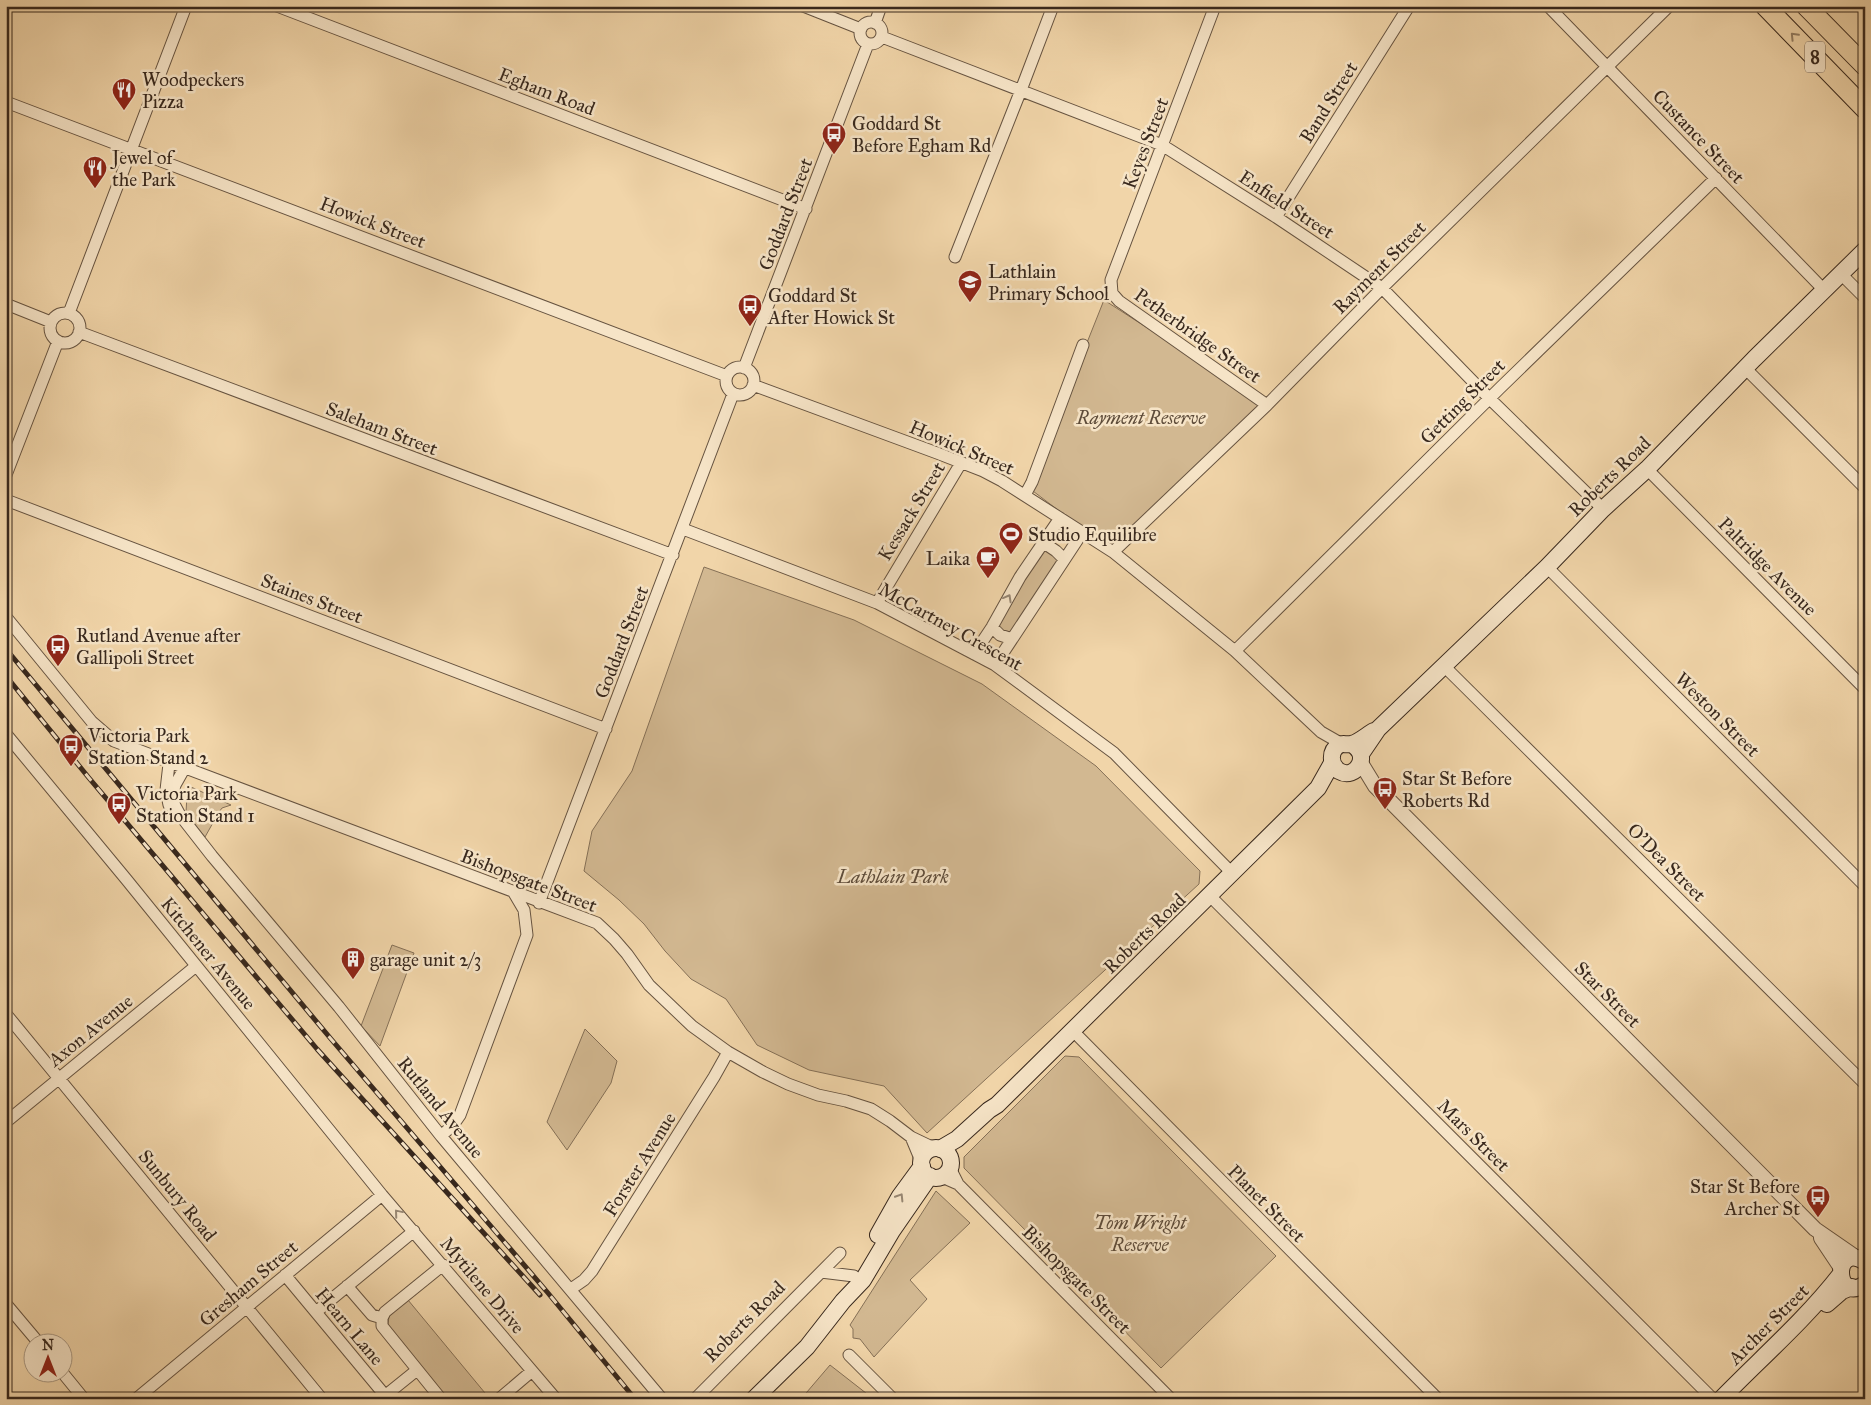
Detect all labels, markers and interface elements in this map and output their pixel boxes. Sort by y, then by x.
one-way arrow [1791,33,1800,42]
road number: 8 [1805,42,1825,72]
street label: Band Street [1294,57,1363,147]
street label: Egham Road [495,63,599,122]
place label: Woodpeckers Pizza [142,68,244,113]
restaurant icon: Woodpeckers Pizza [111,77,137,111]
street label: Custance Street [1648,84,1750,189]
street label: Keyes Street [1118,94,1173,192]
place label: Goddard St Before Egham Rd [852,112,992,158]
bus stop icon: Goddard St Before Egham Rd [821,121,847,155]
place label: Jewel of the Park [110,146,176,191]
street label: Goddard Street [753,154,818,274]
restaurant icon: Jewel of the Park [82,155,108,189]
street label: Enfield Street [1235,165,1339,244]
street label: Howick Street [317,192,429,253]
street label: Rayment Street [1328,216,1431,319]
place label: Lathlain Primary School [988,260,1110,305]
school or university icon: Lathlain Primary School [957,269,983,303]
street label: Petherbridge Street [1129,283,1266,389]
place label: Goddard St After Howick St [767,284,895,329]
bus stop icon: Goddard St After Howick St [737,293,763,327]
street label: Getting Street [1415,354,1511,449]
street label: Saleham Street [323,397,441,460]
park label: Rayment Reserve [1076,406,1206,429]
street label: Howick Street [906,415,1018,480]
street label: Roberts Road [1563,431,1656,521]
street label: Kessack Street [873,457,950,565]
street label: Paltridge Avenue [1713,512,1822,621]
sports icon: Studio Equilibre [998,521,1024,555]
place label: Studio Equilibre [1028,523,1157,547]
cafe icon: Laika [975,545,1001,579]
place label: Laika [926,547,971,570]
street label: Staines Street [258,568,366,629]
street label: McCartney Crescent [875,577,1027,676]
street label: Goddard Street [589,582,654,702]
one-way arrow [1002,594,1012,603]
place label: Rutland Avenue after Gallipoli Street [76,624,241,669]
bus stop icon: Rutland Avenue after Gallipoli Street [45,633,71,667]
street label: Weston Street [1671,667,1765,762]
place label: Victoria Park Station Stand 2 [87,724,209,769]
bus stop icon: Victoria Park Station Stand 2 [58,733,84,767]
place label: Star St Before Roberts Rd [1402,767,1512,812]
bus stop icon: Star St Before Roberts Rd [1372,776,1398,810]
place label: Victoria Park Station Stand 1 [135,782,255,827]
bus stop icon: Victoria Park Station Stand 1 [106,791,132,825]
street label: O'Dea Street [1623,818,1711,907]
street label: Bishopsgate Street [457,844,600,918]
park label: Lathlain Park [836,865,949,888]
street label: Roberts Road [1098,888,1191,978]
street label: Kitchener Avenue [156,892,261,1014]
building icon: garage unit 2/3 [340,946,366,980]
place label: garage unit 2/3 [370,948,481,972]
street label: Star Street [1570,956,1646,1032]
street label: Axon Avenue [43,989,137,1072]
street label: Rutland Avenue [393,1052,489,1163]
street label: Mars Street [1433,1094,1515,1177]
street label: Forster Avenue [598,1108,681,1221]
street label: Sunbury Road [134,1145,222,1246]
street label: Planet Street [1223,1160,1310,1247]
place label: Star St Before Archer St [1690,1175,1800,1220]
bus stop icon: Star St Before Archer St [1805,1184,1831,1218]
one-way arrow [893,1194,903,1203]
one-way arrow [395,1210,404,1219]
park label: Tom Wright Reserve [1094,1211,1187,1256]
street label: Bishopsgate Street [1017,1220,1136,1339]
street label: Mytilene Drive [436,1232,530,1338]
street label: Gresham Street [194,1235,302,1331]
street label: Roberts Road [699,1276,790,1367]
street label: Archer Street [1723,1279,1814,1370]
street label: Hearn Lane [311,1283,389,1370]
north arrow [22,1332,72,1382]
text: N [42,1337,54,1354]

